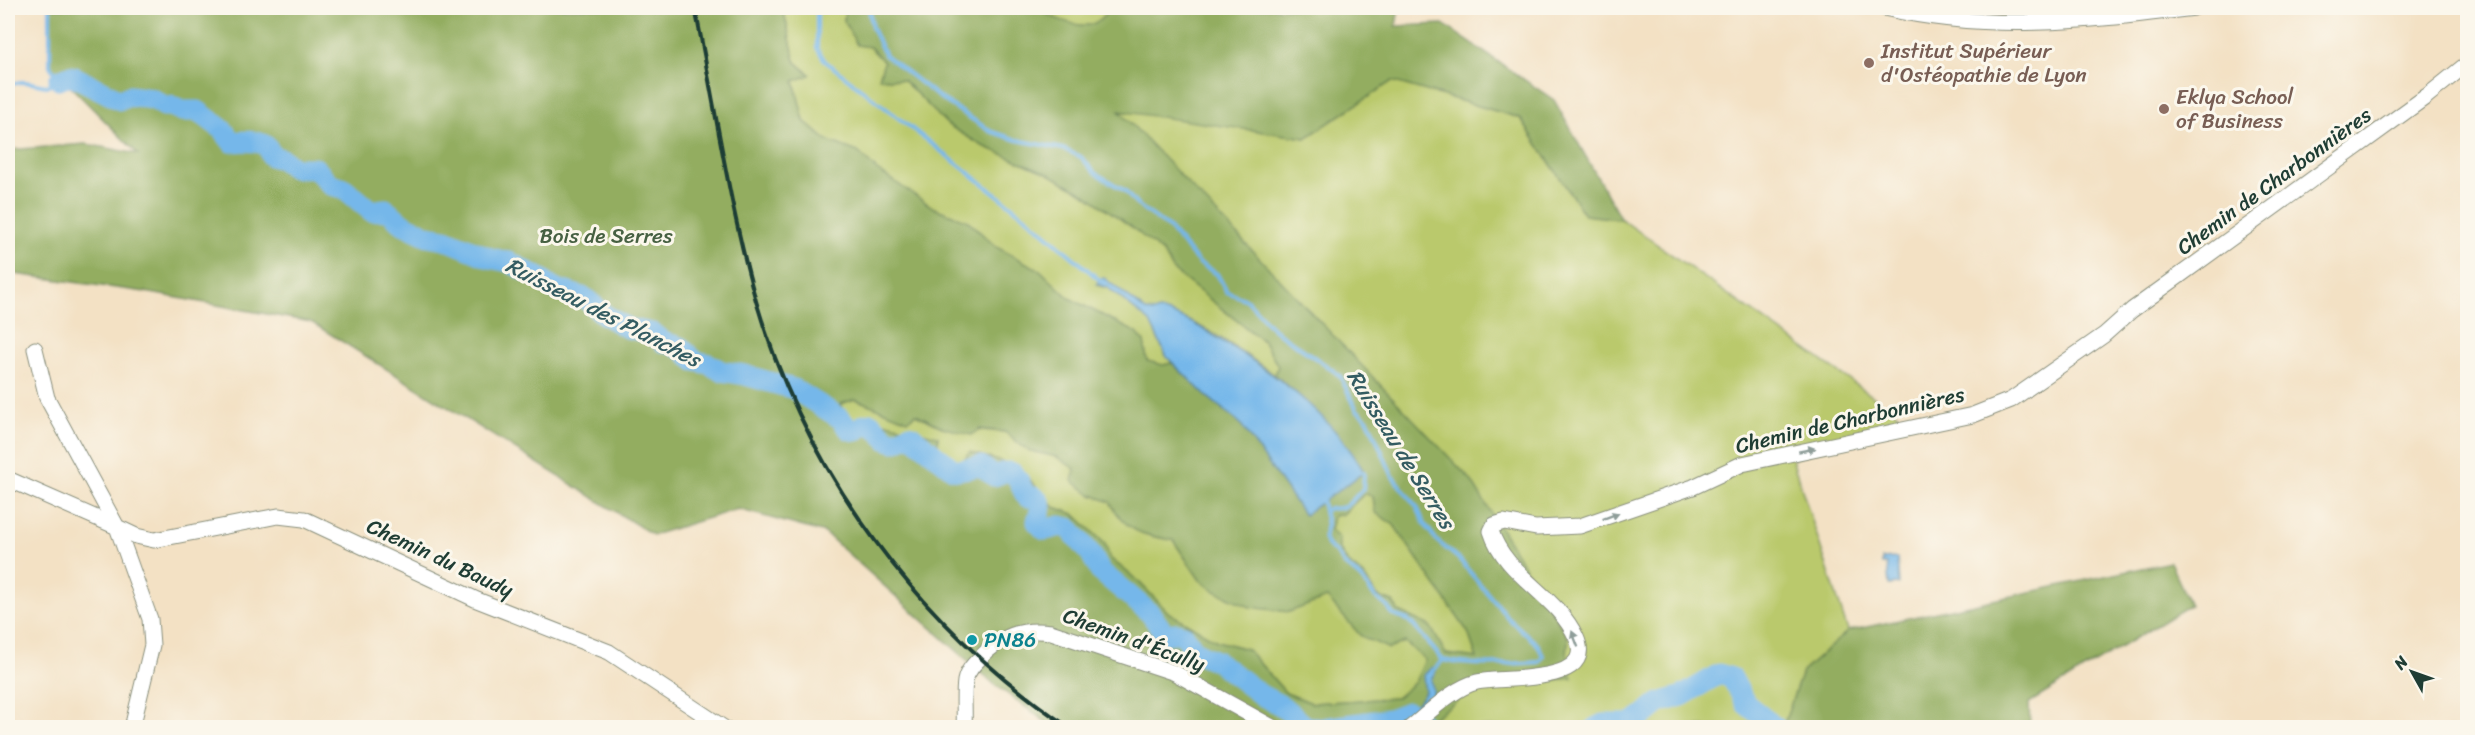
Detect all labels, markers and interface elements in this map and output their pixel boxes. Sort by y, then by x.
place label: Institut Supérieur d'Ostéopathie de Lyon [1880,32,2087,94]
marker: Institut Supérieur d'Ostéopathie de Lyon [1862,56,1876,70]
place label: Eklya School of Business [2176,78,2294,140]
street label: Chemin de Charbonnières [2168,97,2380,265]
marker: Eklya School of Business [2157,102,2171,116]
park label: Bois de Serres [539,217,673,255]
water label: Ruisseau des Planches [499,246,710,379]
water label: Ruisseau de Serres [1336,361,1467,539]
street label: Chemin de Charbonnières [1732,375,1969,465]
one-way arrow [1798,445,1817,454]
street label: Chemin du Baudy [360,507,520,609]
one-way arrow [1602,511,1620,520]
street label: Chemin d'Écully [1058,597,1211,683]
place label: PN86 [984,621,1036,659]
one-way arrow [1570,629,1580,647]
marker: PN86 [965,633,979,647]
north arrow [2382,642,2442,702]
text: N [2386,648,2416,677]

